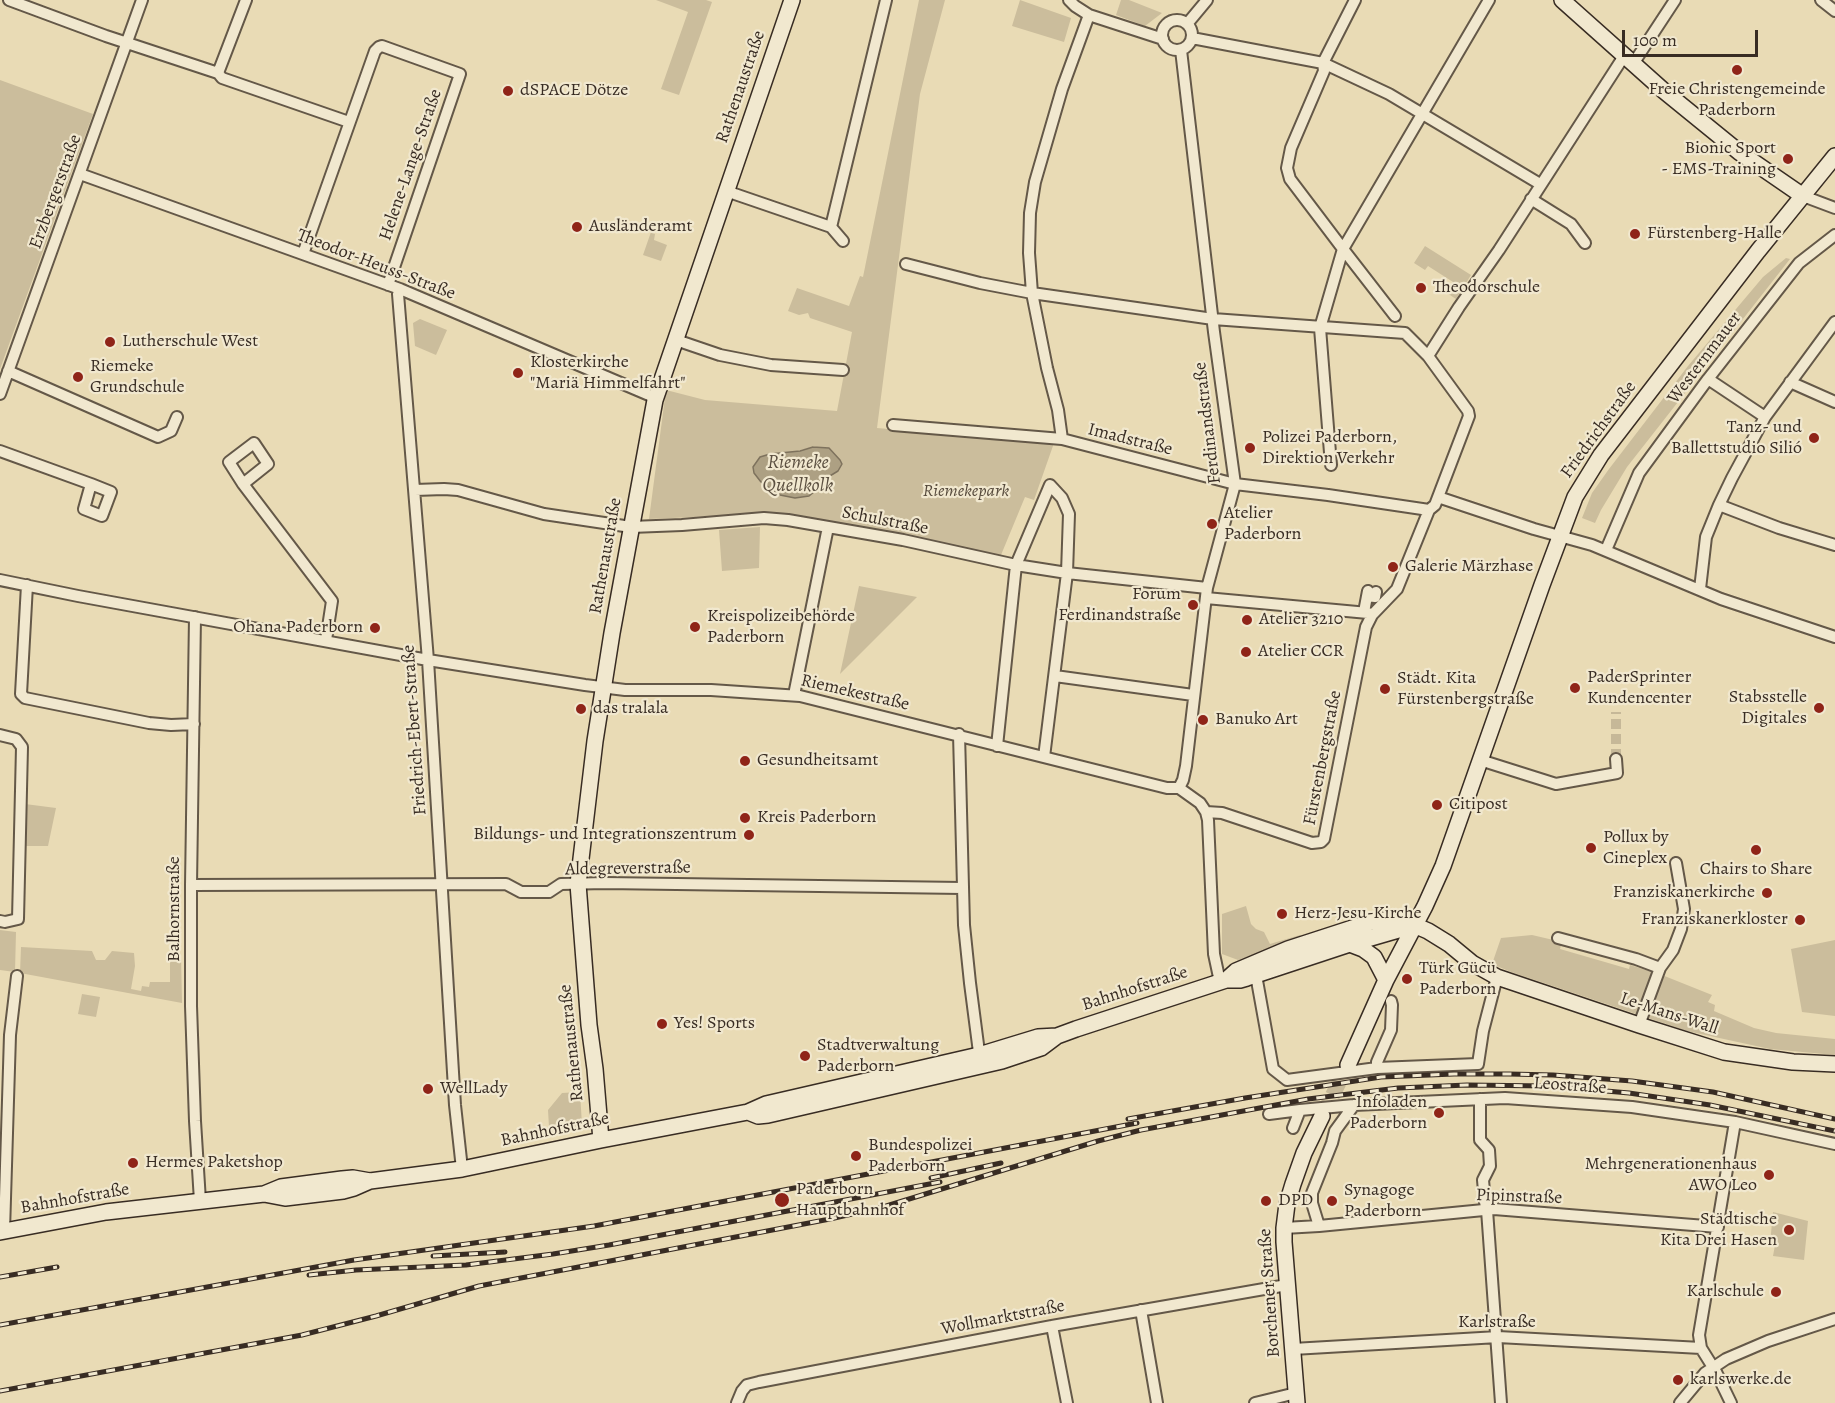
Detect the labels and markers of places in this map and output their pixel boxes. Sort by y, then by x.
marker: Freie Christengemeinde Paderborn [1730,63,1744,77]
place label: Freie Christengemeinde Paderborn [1648,79,1826,122]
place label: dSPACE Dötze [520,80,628,102]
marker: dSPACE Dötze [501,84,515,98]
place label: Bionic Sport - EMS-Training [1661,138,1776,180]
marker: Bionic Sport - EMS-Training [1781,152,1795,166]
place label: Ausländeramt [589,216,693,238]
marker: Ausländeramt [570,220,584,234]
place label: Fürstenberg-Halle [1647,223,1782,245]
marker: Fürstenberg-Halle [1628,227,1642,241]
place label: Theodorschule [1433,277,1540,299]
marker: Theodorschule [1414,281,1428,295]
place label: Lutherschule West [122,331,258,353]
marker: Lutherschule West [103,335,117,349]
place label: Klosterkirche "Mariä Himmelfahrt" [530,352,686,394]
place label: Riemeke Grundschule [90,356,184,398]
marker: Klosterkirche "Mariä Himmelfahrt" [511,366,525,380]
marker: Riemeke Grundschule [71,370,85,384]
place label: Tanz- und Ballettstudio Silió [1671,417,1802,460]
place label: Polizei Paderborn, Direktion Verkehr [1262,427,1397,470]
marker: Tanz- und Ballettstudio Silió [1807,431,1821,445]
marker: Polizei Paderborn, Direktion Verkehr [1243,441,1257,455]
place label: Atelier Paderborn [1224,503,1301,546]
marker: Atelier Paderborn [1205,517,1219,531]
place label: Galerie Märzhase [1405,556,1533,578]
marker: Galerie Märzhase [1386,560,1400,574]
place label: Forum Ferdinandstraße [1058,584,1181,626]
marker: Forum Ferdinandstraße [1186,598,1200,612]
place label: Kreispolizeibehörde Paderborn [707,606,855,648]
place label: Atelier 3210 [1259,609,1343,631]
marker: Atelier 3210 [1240,613,1254,627]
place label: Ohana Paderborn [233,617,363,639]
marker: Kreispolizeibehörde Paderborn [688,620,702,634]
marker: Ohana Paderborn [368,621,382,635]
place label: Atelier CCR [1258,641,1344,663]
marker: Atelier CCR [1239,645,1253,659]
place label: PaderSprinter Kundencenter [1587,667,1691,710]
place label: Städt. Kita Fürstenbergstraße [1397,668,1534,710]
marker: PaderSprinter Kundencenter [1568,681,1582,695]
marker: Städt. Kita Fürstenbergstraße [1378,682,1392,696]
place label: Stabsstelle Digitales [1729,687,1807,730]
place label: das tralala [593,698,668,720]
marker: Stabsstelle Digitales [1812,701,1826,715]
marker: das tralala [574,702,588,716]
place label: Banuko Art [1215,709,1298,731]
marker: Banuko Art [1196,713,1210,727]
place label: Gesundheitsamt [757,750,878,772]
marker: Gesundheitsamt [738,754,752,768]
place label: Citipost [1449,794,1508,816]
marker: Citipost [1430,798,1444,812]
place label: Kreis Paderborn [757,807,876,829]
marker: Kreis Paderborn [738,811,752,825]
place label: Bildungs- und Integrationszentrum [473,824,737,846]
place label: Pollux by Cineplex [1603,827,1669,870]
marker: Bildungs- und Integrationszentrum [742,828,756,842]
marker: Pollux by Cineplex [1584,841,1598,855]
marker: Chairs to Share [1749,843,1763,857]
place label: Chairs to Share [1700,859,1812,881]
place label: Franziskanerkirche [1613,882,1755,904]
marker: Franziskanerkirche [1760,886,1774,900]
place label: Herz-Jesu-Kirche [1294,903,1422,925]
marker: Herz-Jesu-Kirche [1275,907,1289,921]
place label: Franziskanerkloster [1641,909,1788,931]
marker: Franziskanerkloster [1793,913,1807,927]
place label: Türk Gücü Paderborn [1419,958,1496,1000]
marker: Türk Gücü Paderborn [1400,972,1414,986]
place label: Yes! Sports [674,1013,755,1035]
marker: Yes! Sports [655,1017,669,1031]
place label: Stadtverwaltung Paderborn [817,1035,939,1078]
marker: Stadtverwaltung Paderborn [798,1049,812,1063]
place label: WellLady [440,1078,507,1100]
marker: WellLady [421,1082,435,1096]
place label: Infoladen Paderborn [1350,1092,1427,1134]
marker: Infoladen Paderborn [1432,1106,1446,1120]
place label: Bundespolizei Paderborn [868,1135,973,1178]
marker: Bundespolizei Paderborn [849,1149,863,1163]
place label: Hermes Paketshop [145,1152,283,1174]
place label: Mehrgenerationenhaus AWO Leo [1585,1154,1757,1196]
marker: Hermes Paketshop [126,1156,140,1170]
marker: Mehrgenerationenhaus AWO Leo [1762,1168,1776,1182]
place label: Paderborn Hauptbahnhof [796,1179,904,1222]
place label: Synagoge Paderborn [1344,1180,1421,1222]
place label: DPD [1278,1190,1313,1212]
marker: Paderborn Hauptbahnhof [773,1191,791,1209]
marker: DPD [1259,1194,1273,1208]
marker: Synagoge Paderborn [1325,1194,1339,1208]
place label: Städtische Kita Drei Hasen [1660,1209,1777,1252]
marker: Städtische Kita Drei Hasen [1782,1223,1796,1237]
place label: Karlschule [1687,1281,1764,1303]
marker: Karlschule [1769,1285,1783,1299]
place label: karlswerke.de [1690,1369,1791,1391]
marker: karlswerke.de [1671,1373,1685,1387]

